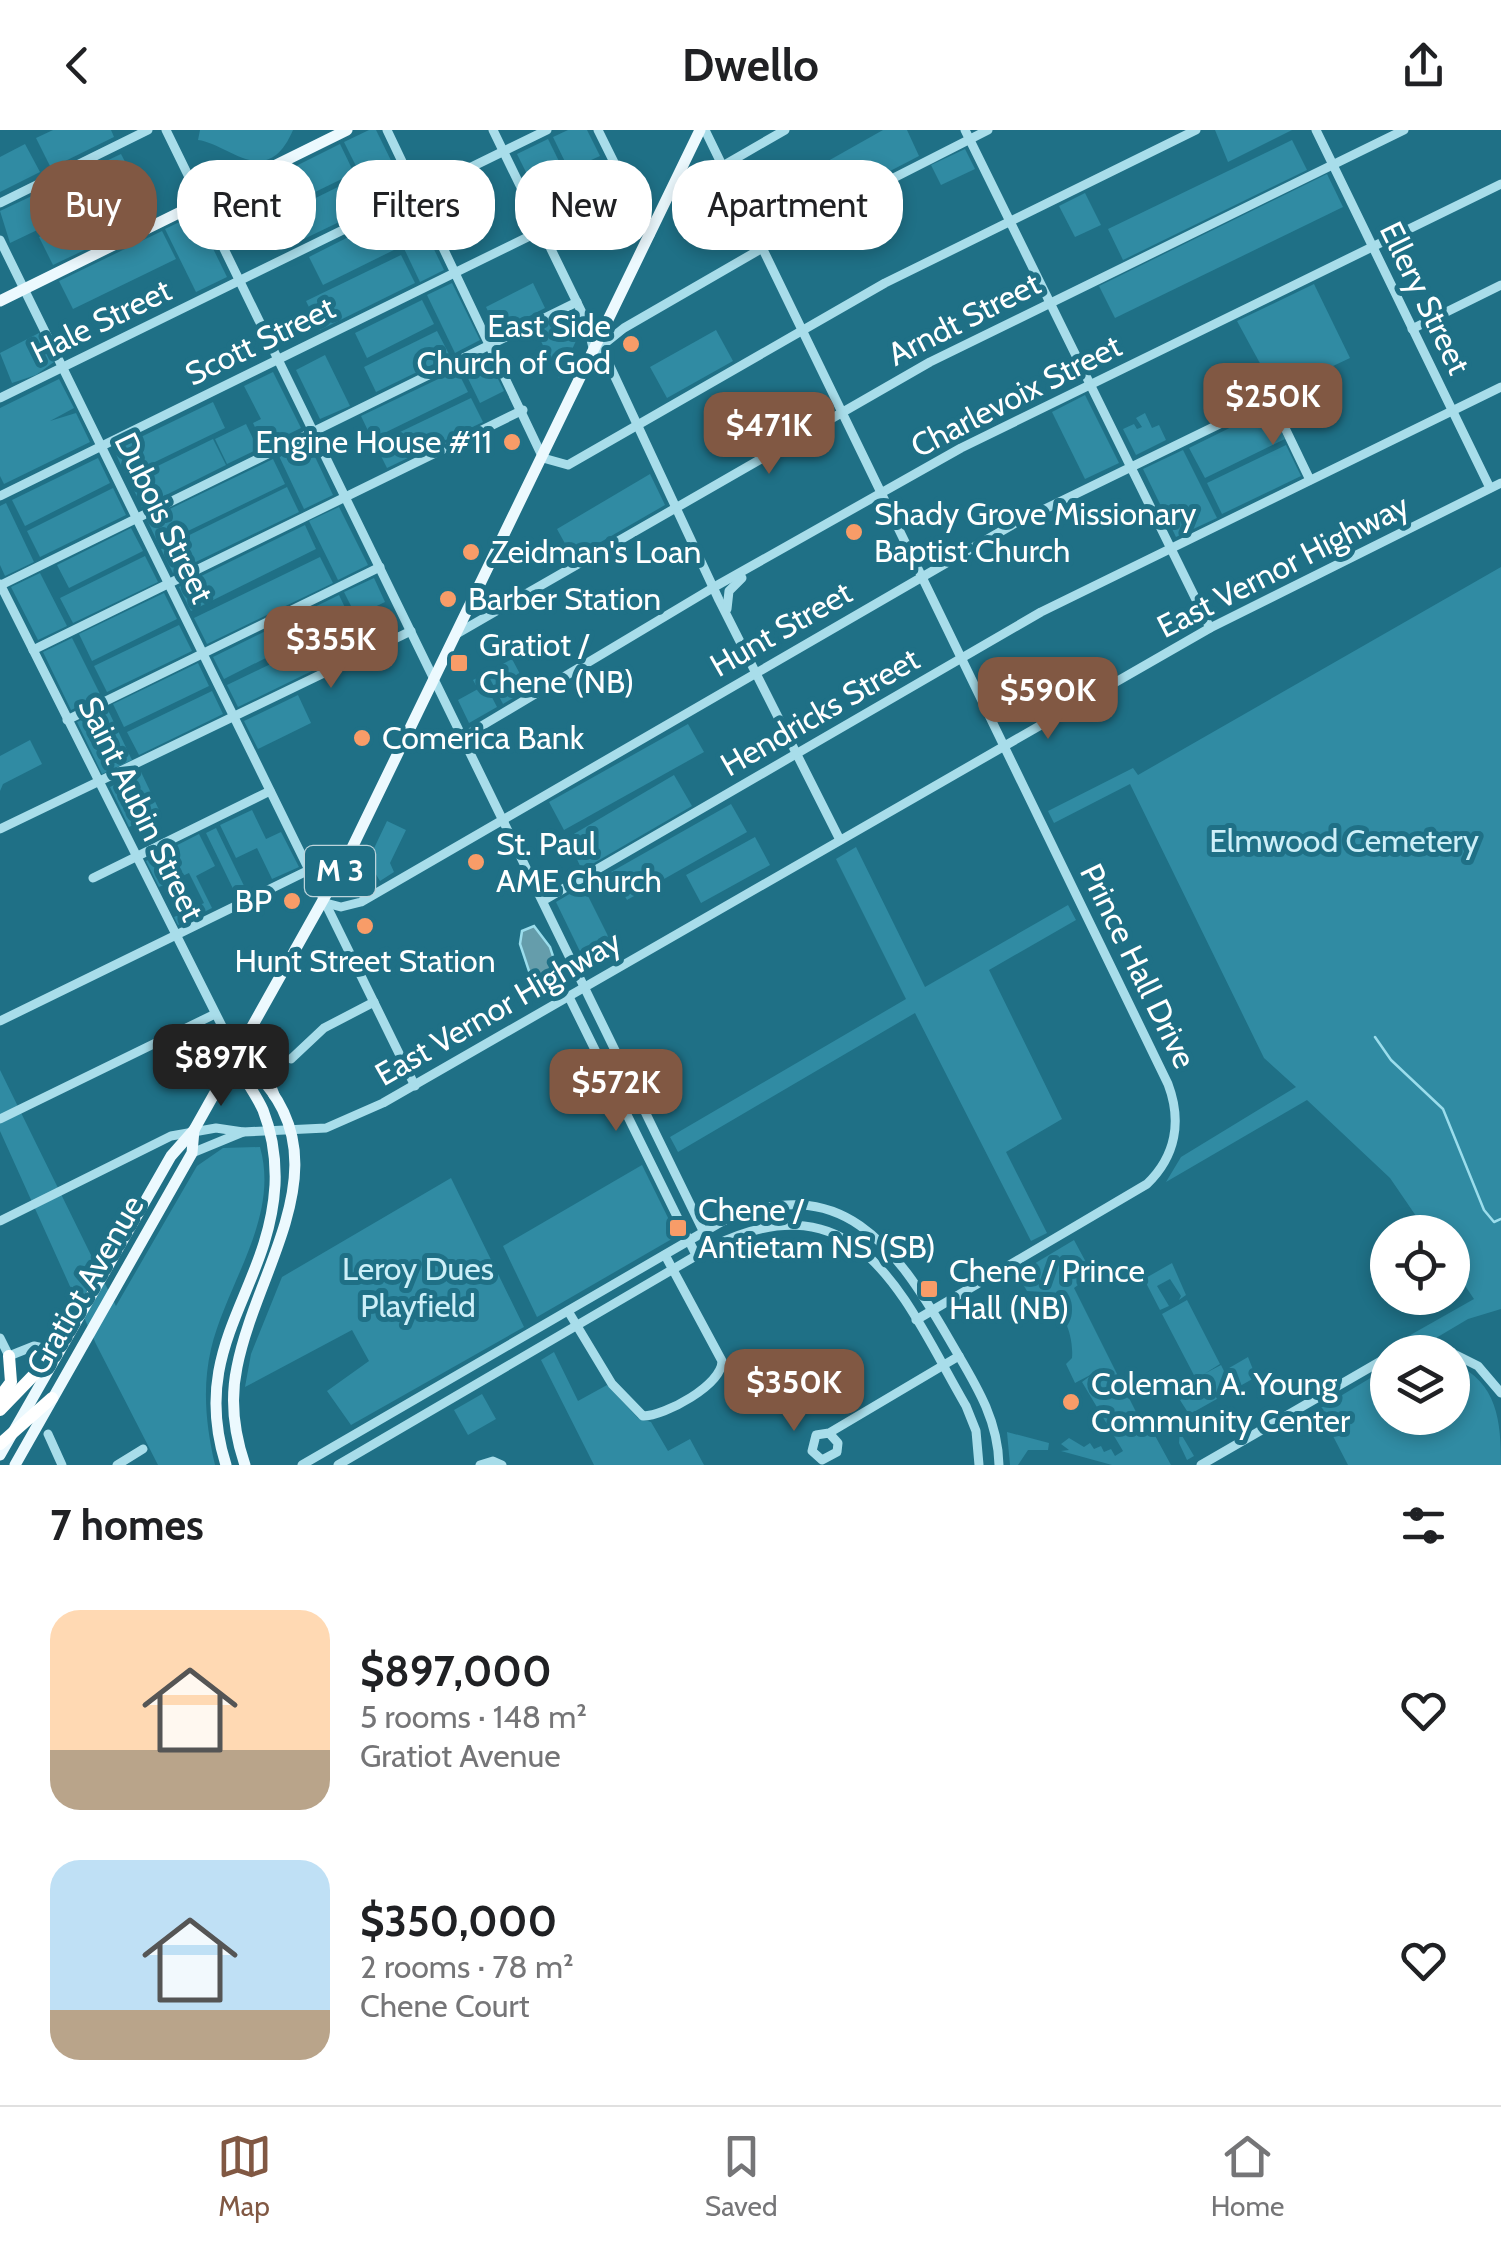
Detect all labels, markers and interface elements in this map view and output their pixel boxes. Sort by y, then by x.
icon: back [50,38,105,93]
text: Dwello [682,38,819,92]
icon: share [1396,38,1451,93]
chip: Buy [30,160,157,250]
chip: Rent [177,160,316,250]
chip: Filters [336,160,495,250]
chip: New [515,160,652,250]
chip: Apartment [672,160,903,250]
street label: Ellery Street [1372,215,1479,381]
street label: Arndt Street [881,263,1047,374]
street label: Hale Street [24,270,177,371]
street label: Scott Street [179,288,341,393]
place label: East Side Church of God [416,306,611,382]
street label: Charlevoix Street [904,326,1128,465]
marker: East Side Church of God [620,333,642,355]
pin: $250K [1203,363,1343,448]
text: $250K [1225,376,1321,415]
pin: $471K [699,392,839,477]
text: $471K [726,405,812,444]
place label: Engine House #11 [255,422,492,461]
street label: Dubois Street [106,426,223,610]
marker: Engine House #11 [501,431,523,453]
street label: East Vernor Highway [1150,485,1415,646]
place label: Shady Grove Missionary Baptist Church [874,494,1197,570]
marker: Shady Grove Missionary Baptist Church [843,521,865,543]
place label: Zeidman's Loan [491,532,701,571]
marker: Zeidman's Loan [460,541,482,563]
street label: Hunt Street [703,572,859,685]
place label: Barber Station [468,579,661,618]
marker: Barber Station [437,588,459,610]
pin: $355K [261,606,401,691]
text: $355K [286,619,376,658]
place label: Gratiot / Chene (NB) [479,625,634,701]
street label: Hendricks Street [714,639,926,784]
marker: Gratiot / Chene (NB) [448,652,470,674]
pin: $590K [978,657,1118,742]
text: $590K [1000,670,1096,709]
street label: Saint Aubin Street [70,690,213,927]
place label: Comerica Bank [382,718,585,757]
marker: Comerica Bank [351,727,373,749]
park label: Elmwood Cemetery [1209,821,1479,860]
place label: St. Paul AME Church [496,824,662,900]
road number: M 3 [305,846,375,896]
marker: St. Paul AME Church [465,851,487,873]
street label: Prince Hall Drive [1072,857,1205,1074]
place label: BP [235,881,272,920]
marker: BP [281,890,303,912]
marker: Hunt Street Station [354,915,376,937]
street label: East Vernor Highway [368,921,628,1094]
place label: Hunt Street Station [234,941,496,980]
pin: $897K [151,1024,291,1109]
text: $897K [175,1037,267,1076]
pin: $572K [546,1049,686,1134]
text: $572K [571,1062,661,1101]
street label: Gratiot Avenue [18,1188,152,1381]
place label: Chene / Antietam NS (SB) [698,1190,936,1266]
map controls [1370,1215,1470,1435]
button: locate [1370,1215,1470,1315]
marker: Chene / Antietam NS (SB) [667,1217,689,1239]
park label: Leroy Dues Playfield [342,1249,494,1325]
place label: Chene / Prince Hall (NB) [949,1251,1145,1327]
marker: Chene / Prince Hall (NB) [918,1278,940,1300]
button: layers [1370,1335,1470,1435]
pin: $350K [724,1349,864,1434]
text: $350K [746,1362,842,1401]
place label: Coleman A. Young Community Center [1091,1364,1351,1440]
marker: Coleman A. Young Community Center [1060,1391,1082,1413]
icon: filters [1396,1498,1451,1553]
text: 7 homes [50,1499,204,1551]
text: $897,000 [360,1645,552,1697]
icon: home [130,1650,250,1770]
icon: heart [1396,1683,1451,1738]
text: 5 rooms · 148 m² [360,1697,587,1736]
text: Gratiot Avenue [360,1736,561,1775]
text: $350,000 [360,1895,557,1947]
icon: home [130,1900,250,2020]
icon: heart [1396,1933,1451,1988]
text: 2 rooms · 78 m² [360,1947,574,1986]
text: Chene Court [360,1986,529,2025]
tab: Map [217,2129,272,2223]
tab: Saved [705,2129,778,2223]
tab: Home [1211,2129,1284,2223]

